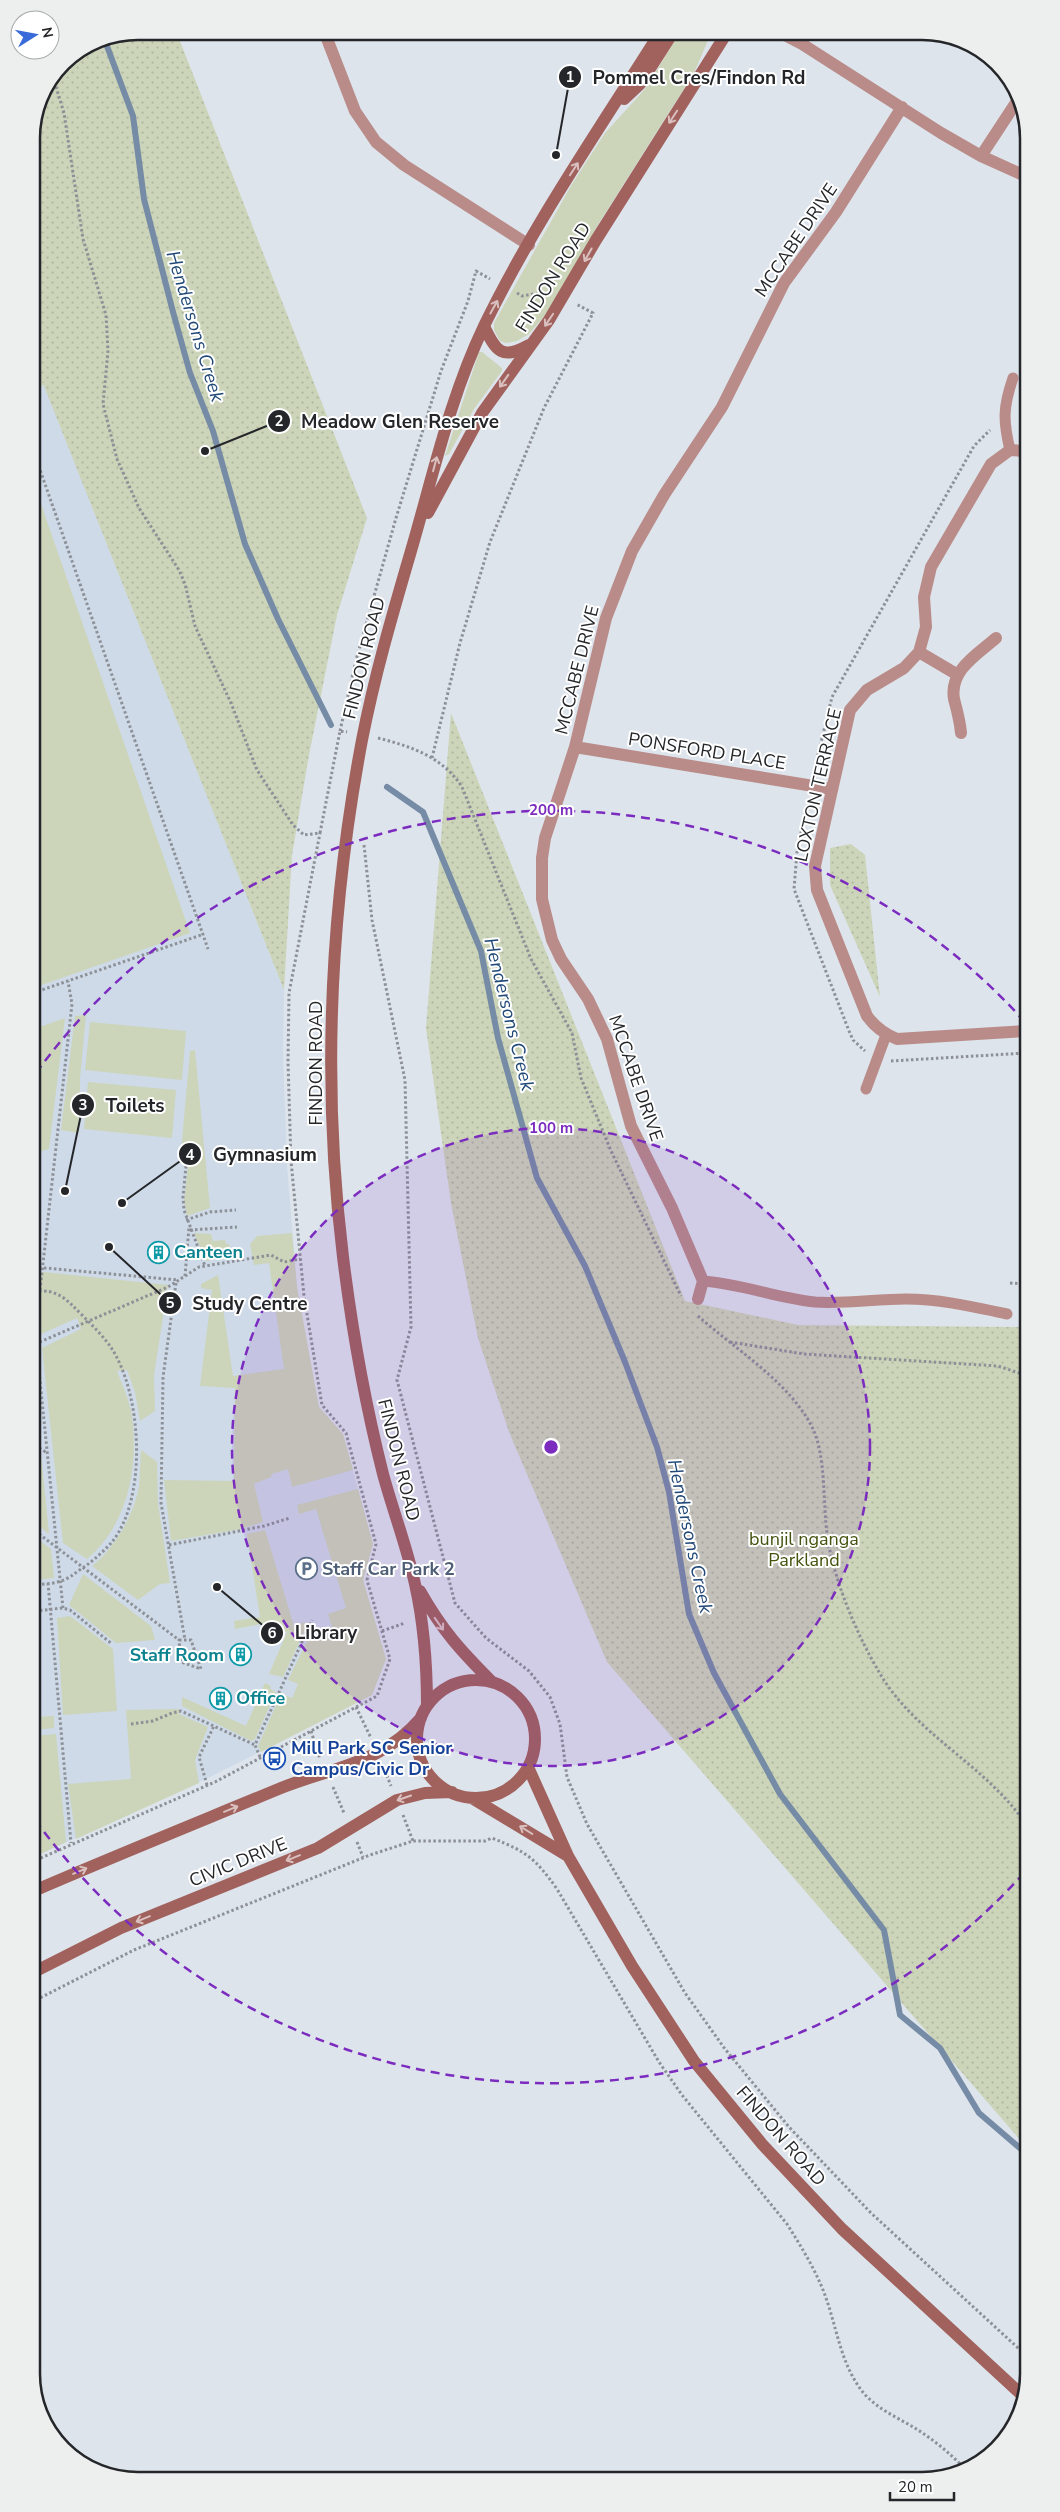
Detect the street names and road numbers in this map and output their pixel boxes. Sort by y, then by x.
street label: MCCABE DRIVE [749,178,843,302]
street label: FINDON ROAD [510,218,596,336]
street label: FINDON ROAD [337,594,391,722]
street label: MCCABE DRIVE [549,603,605,737]
street label: LOXTON TERRACE [789,706,847,864]
street label: PONSFORD PLACE [627,727,787,775]
street label: FINDON ROAD [304,1001,328,1125]
street label: MCCABE DRIVE [603,1012,669,1144]
street label: FINDON ROAD [372,1396,426,1524]
street label: CIVIC DRIVE [186,1832,290,1892]
street label: FINDON ROAD [731,2081,831,2191]

